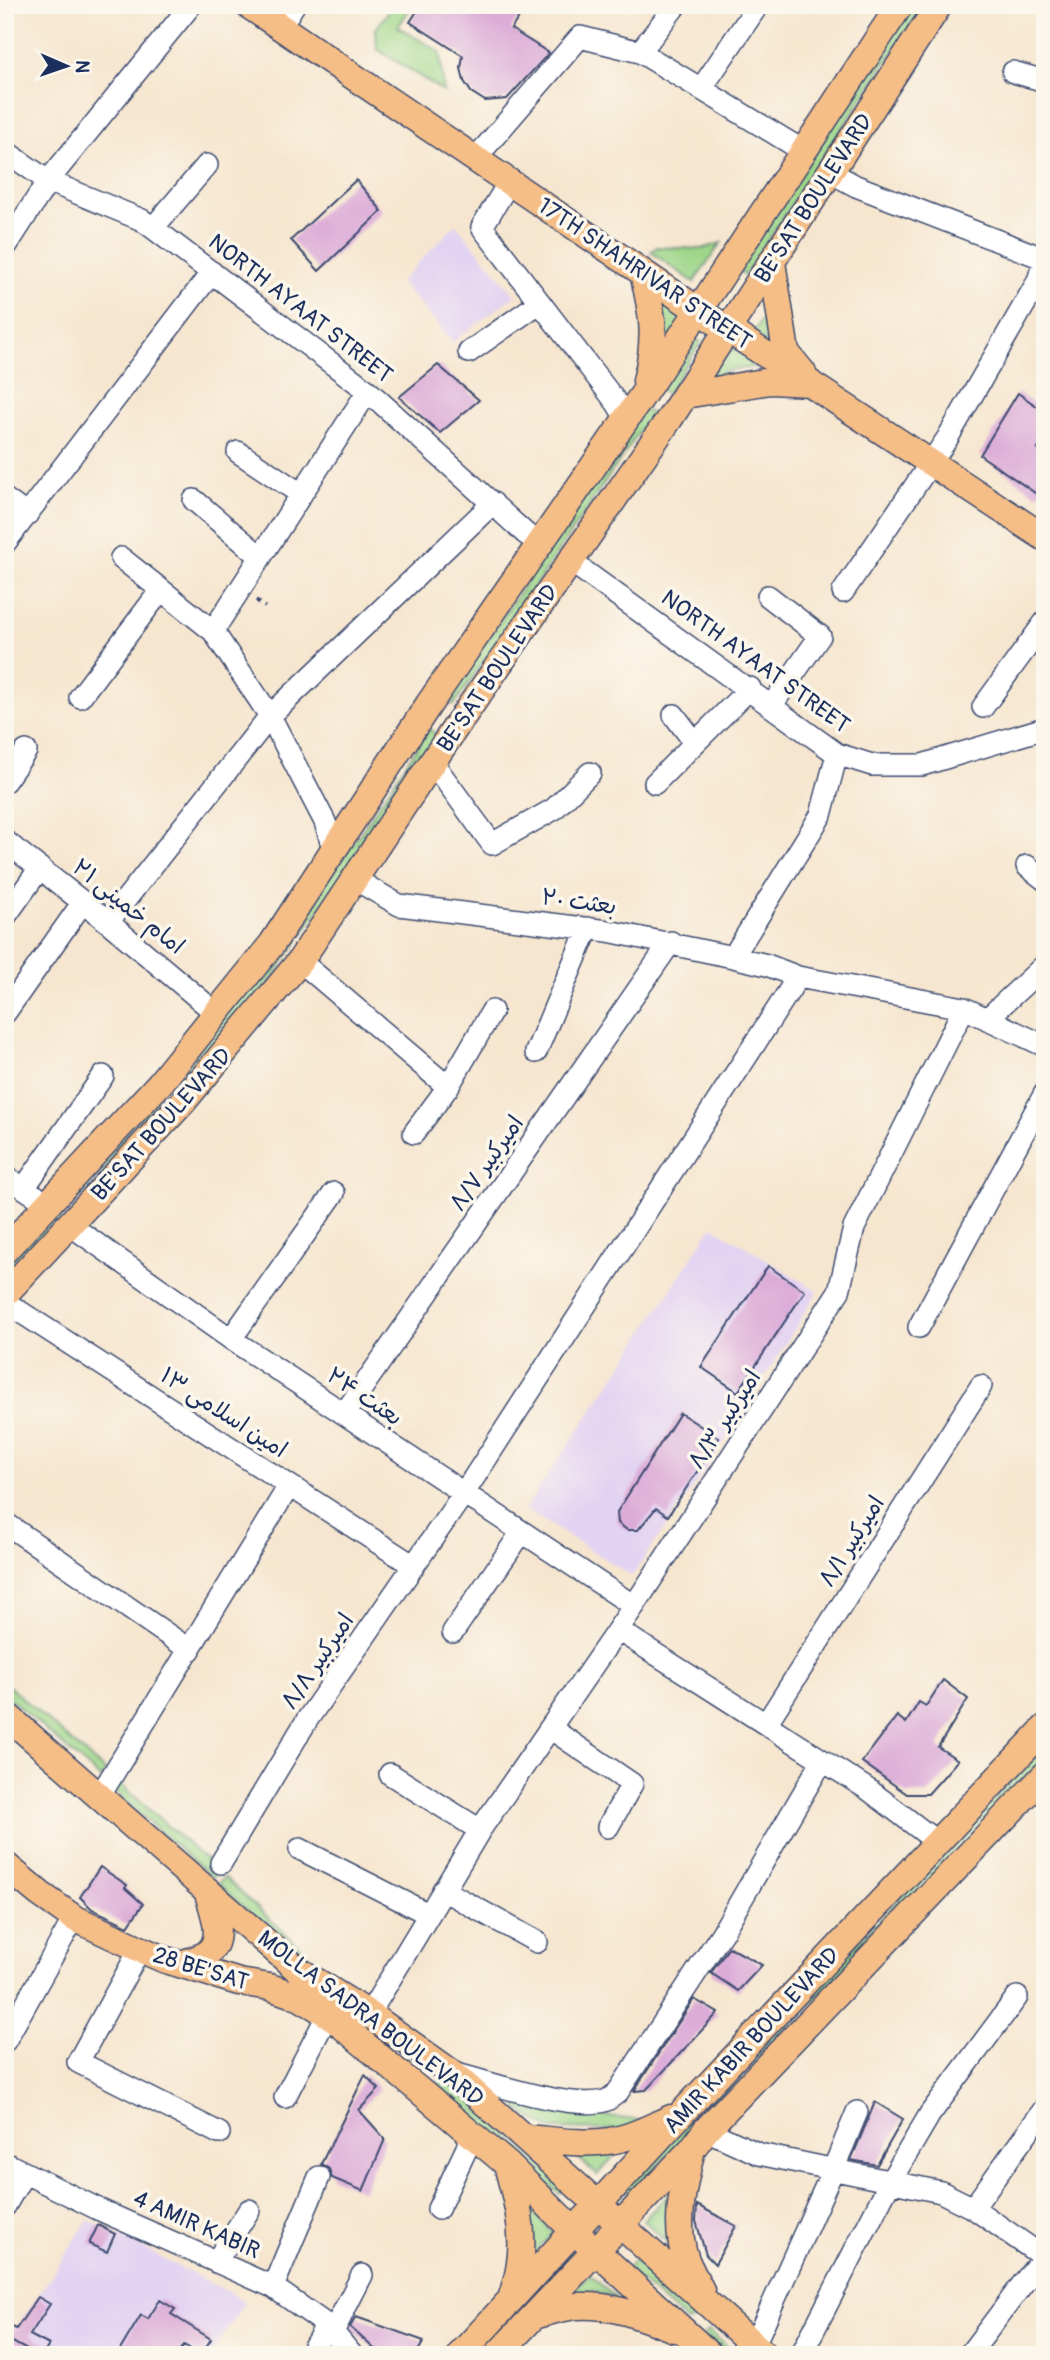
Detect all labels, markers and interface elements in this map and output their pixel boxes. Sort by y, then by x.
north arrow [32,32,102,102]
text: N [70,60,94,74]
street label: BE'SAT BOULEVARD [748,108,879,288]
street label: 17TH SHAHRIVAR STREET [532,191,758,356]
street label: NORTH AYAAT STREET [203,227,399,390]
street label: BE'SAT BOULEVARD [431,579,564,758]
street label: NORTH AYAAT STREET [656,583,856,740]
street label: امام خمینی ۲۱ [65,852,191,963]
street label: بعثت ۲۰ [539,882,618,921]
street label: BE'SAT BOULEVARD [85,1042,238,1207]
street label: امیرکبیر ۸/۷ [443,1110,530,1217]
street label: امین اسلامی ۱۳ [155,1361,293,1464]
street label: بعثت ۲۴ [321,1361,408,1432]
street label: امیرکبیر ۸/۳ [682,1364,767,1474]
street label: امیرکبیر ۸/۱ [812,1490,891,1592]
street label: امیرکبیر ۸/۸ [275,1608,360,1715]
street label: MOLLA SADRA BOULEVARD [252,1924,489,2113]
street label: 28 BE'SAT [150,1940,252,1997]
street label: AMIR KABIR BOULEVARD [657,1941,845,2140]
street label: 4 AMIR KABIR [129,2184,265,2265]

